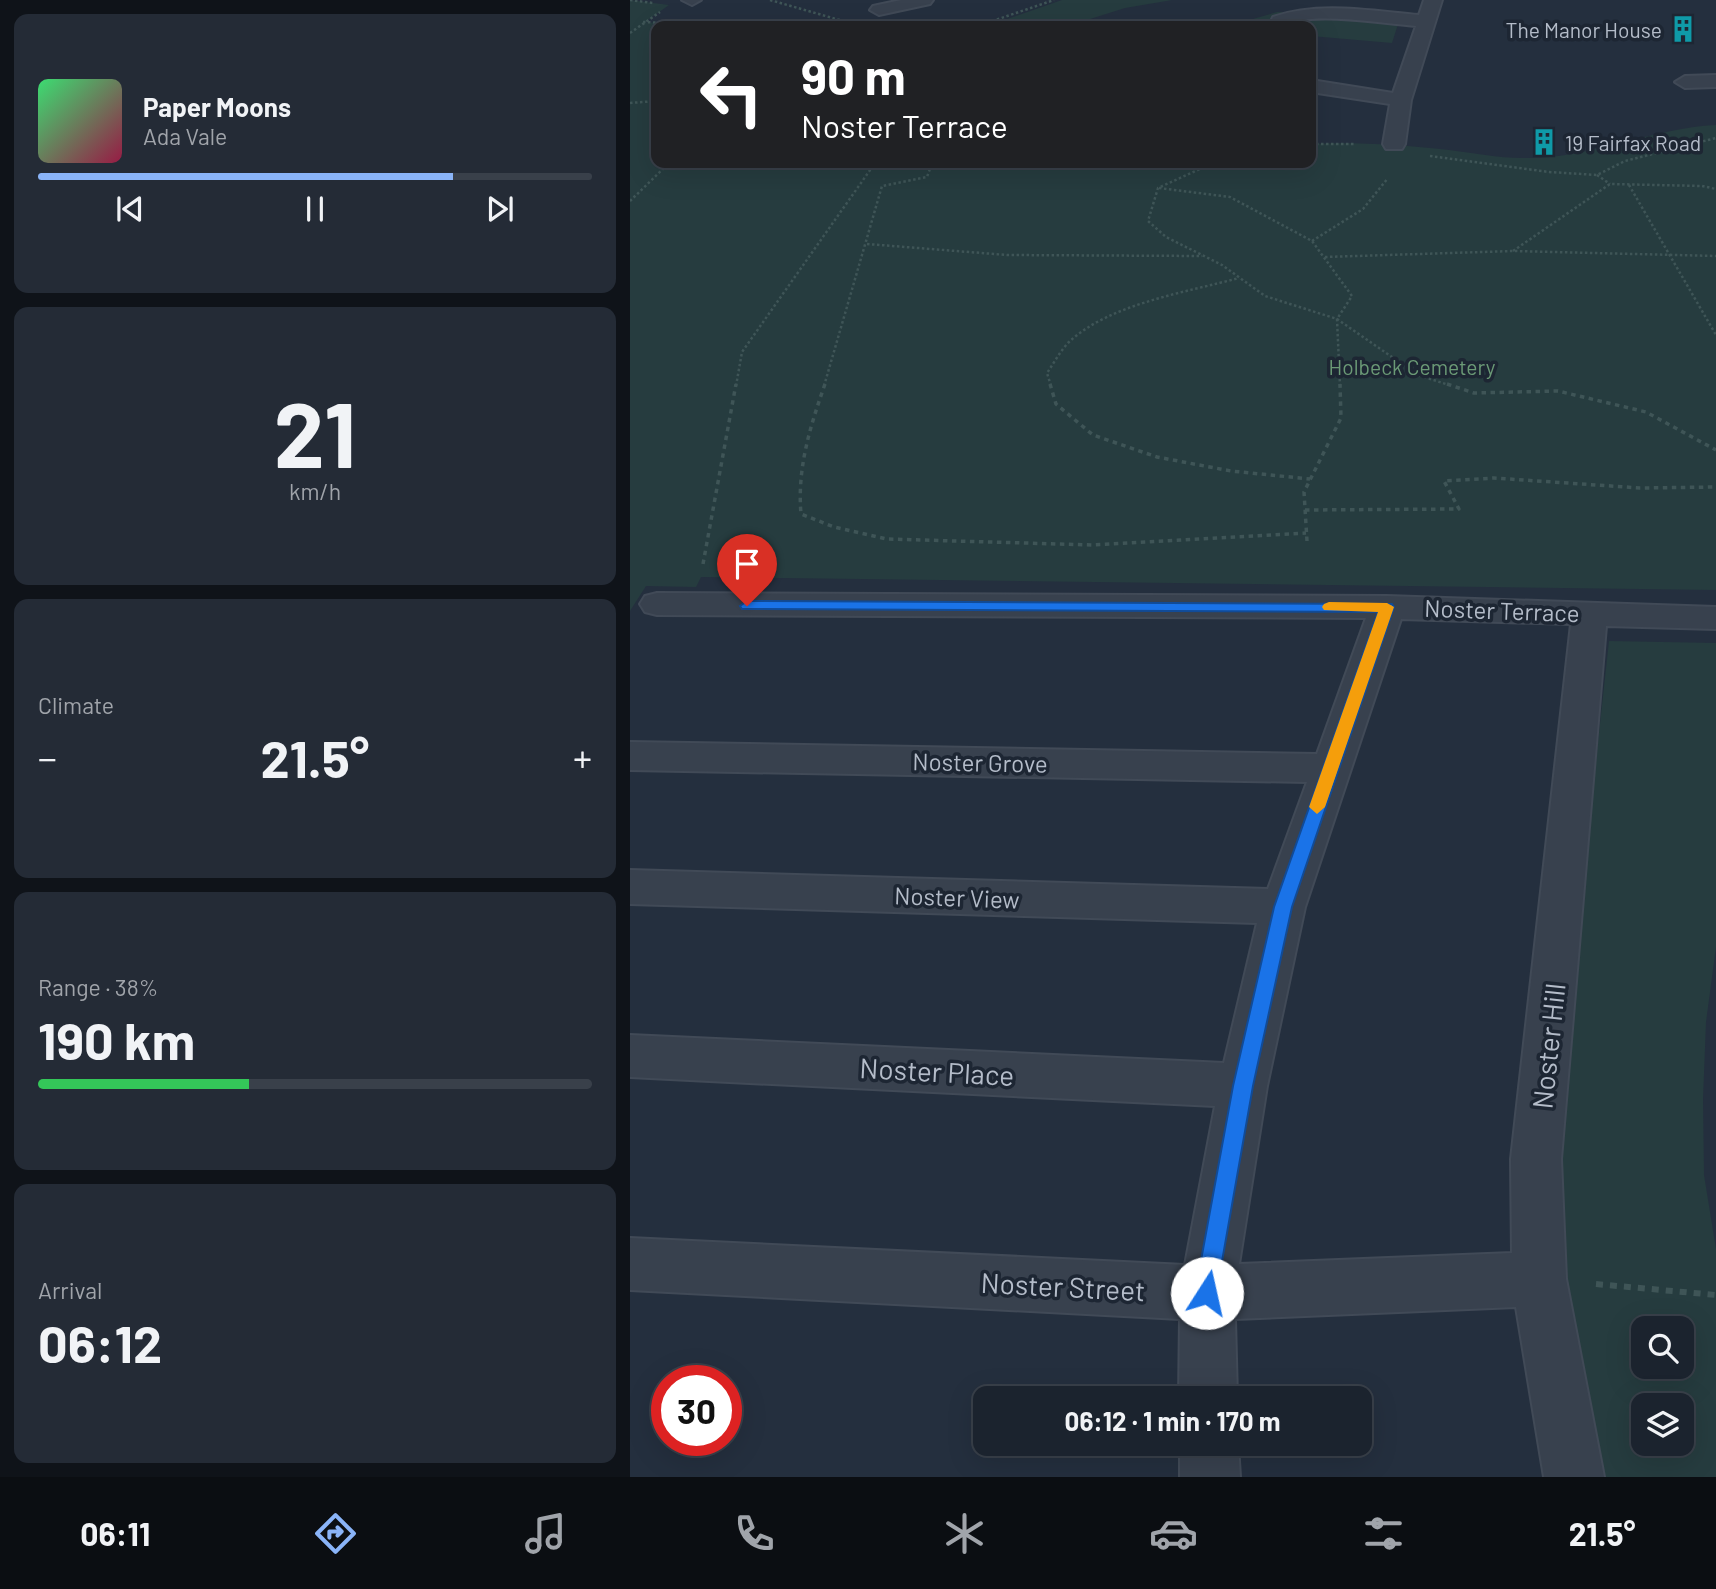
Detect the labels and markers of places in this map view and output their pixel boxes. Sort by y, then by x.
building icon: The Manor House [1668,14,1698,44]
place label: The Manor House [1506,17,1662,42]
building icon: 19 Fairfax Road [1529,127,1559,157]
place label: 19 Fairfax Road [1565,130,1701,155]
pin [717,534,777,606]

